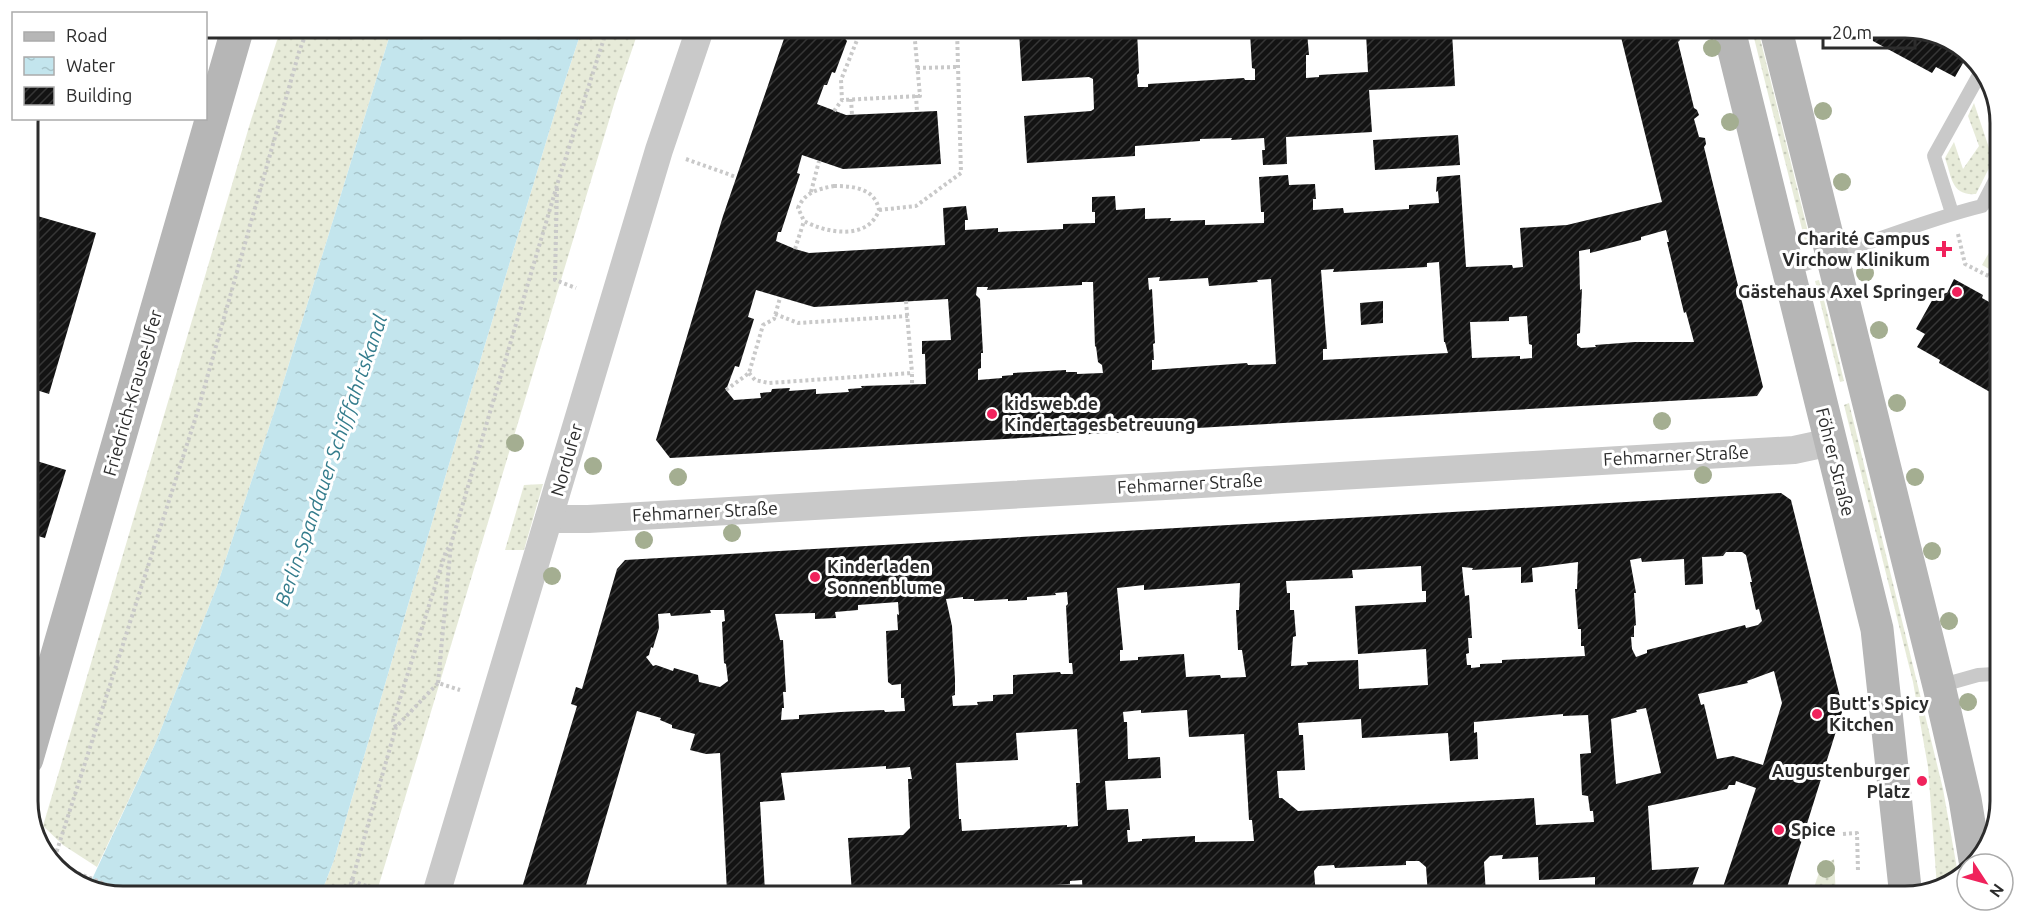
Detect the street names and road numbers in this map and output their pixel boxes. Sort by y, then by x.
street label: Friedrich-Krause-Ufer [99,307,165,478]
street label: Föhrer Straße [1813,405,1859,518]
street label: Nordufer [546,421,586,498]
street label: Fehmarner Straße [1603,441,1749,469]
street label: Fehmarner Straße [1117,469,1263,497]
street label: Fehmarner Straße [632,497,778,525]

